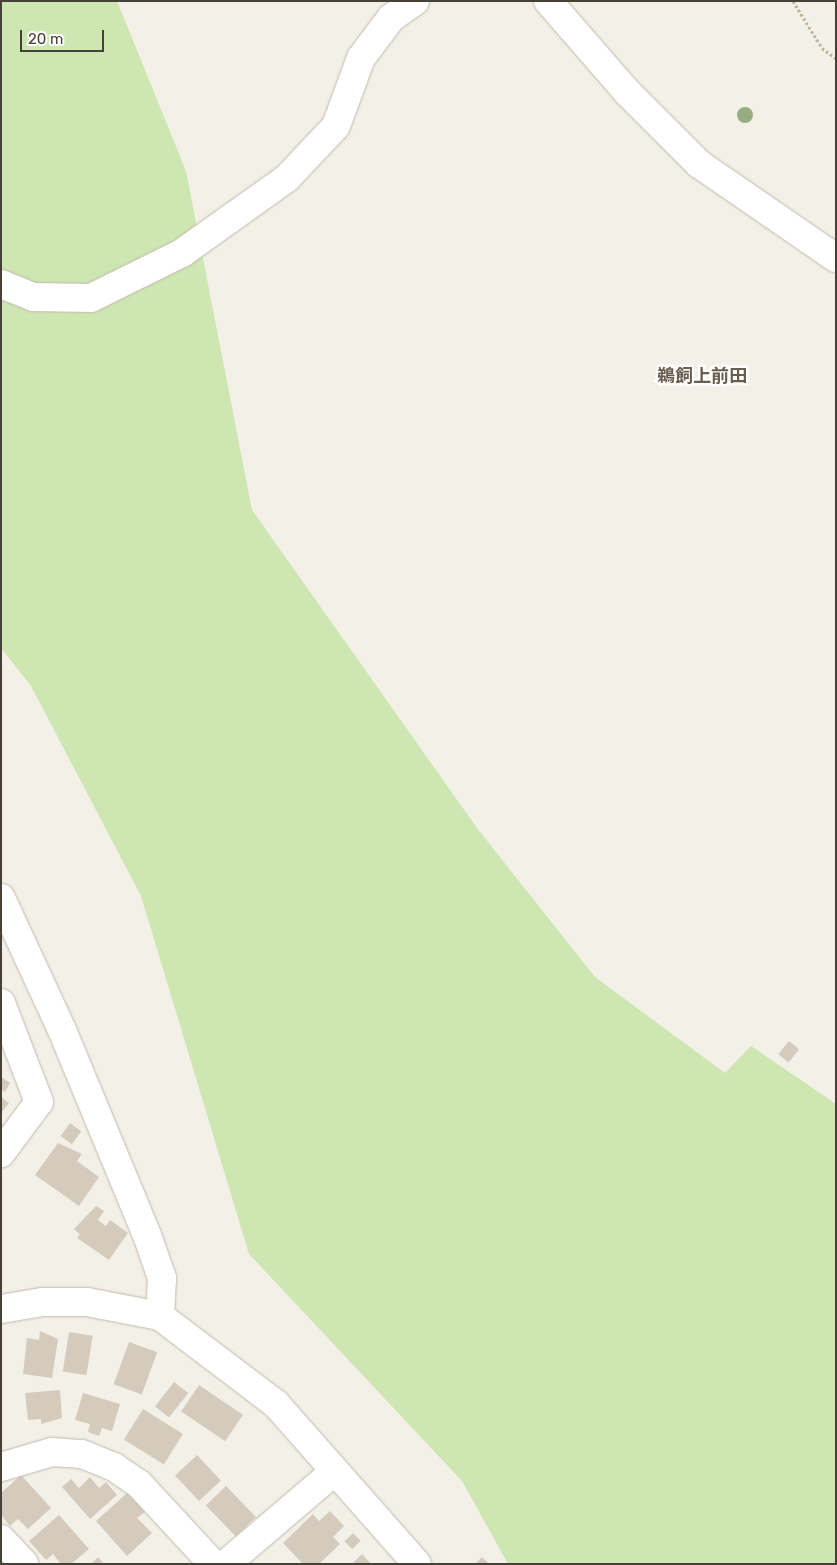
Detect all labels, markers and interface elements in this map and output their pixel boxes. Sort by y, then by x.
scale bar [22,20,106,52]
text: 20 m [28,30,63,48]
district label: 鵜飼上前田 [657,365,747,387]

